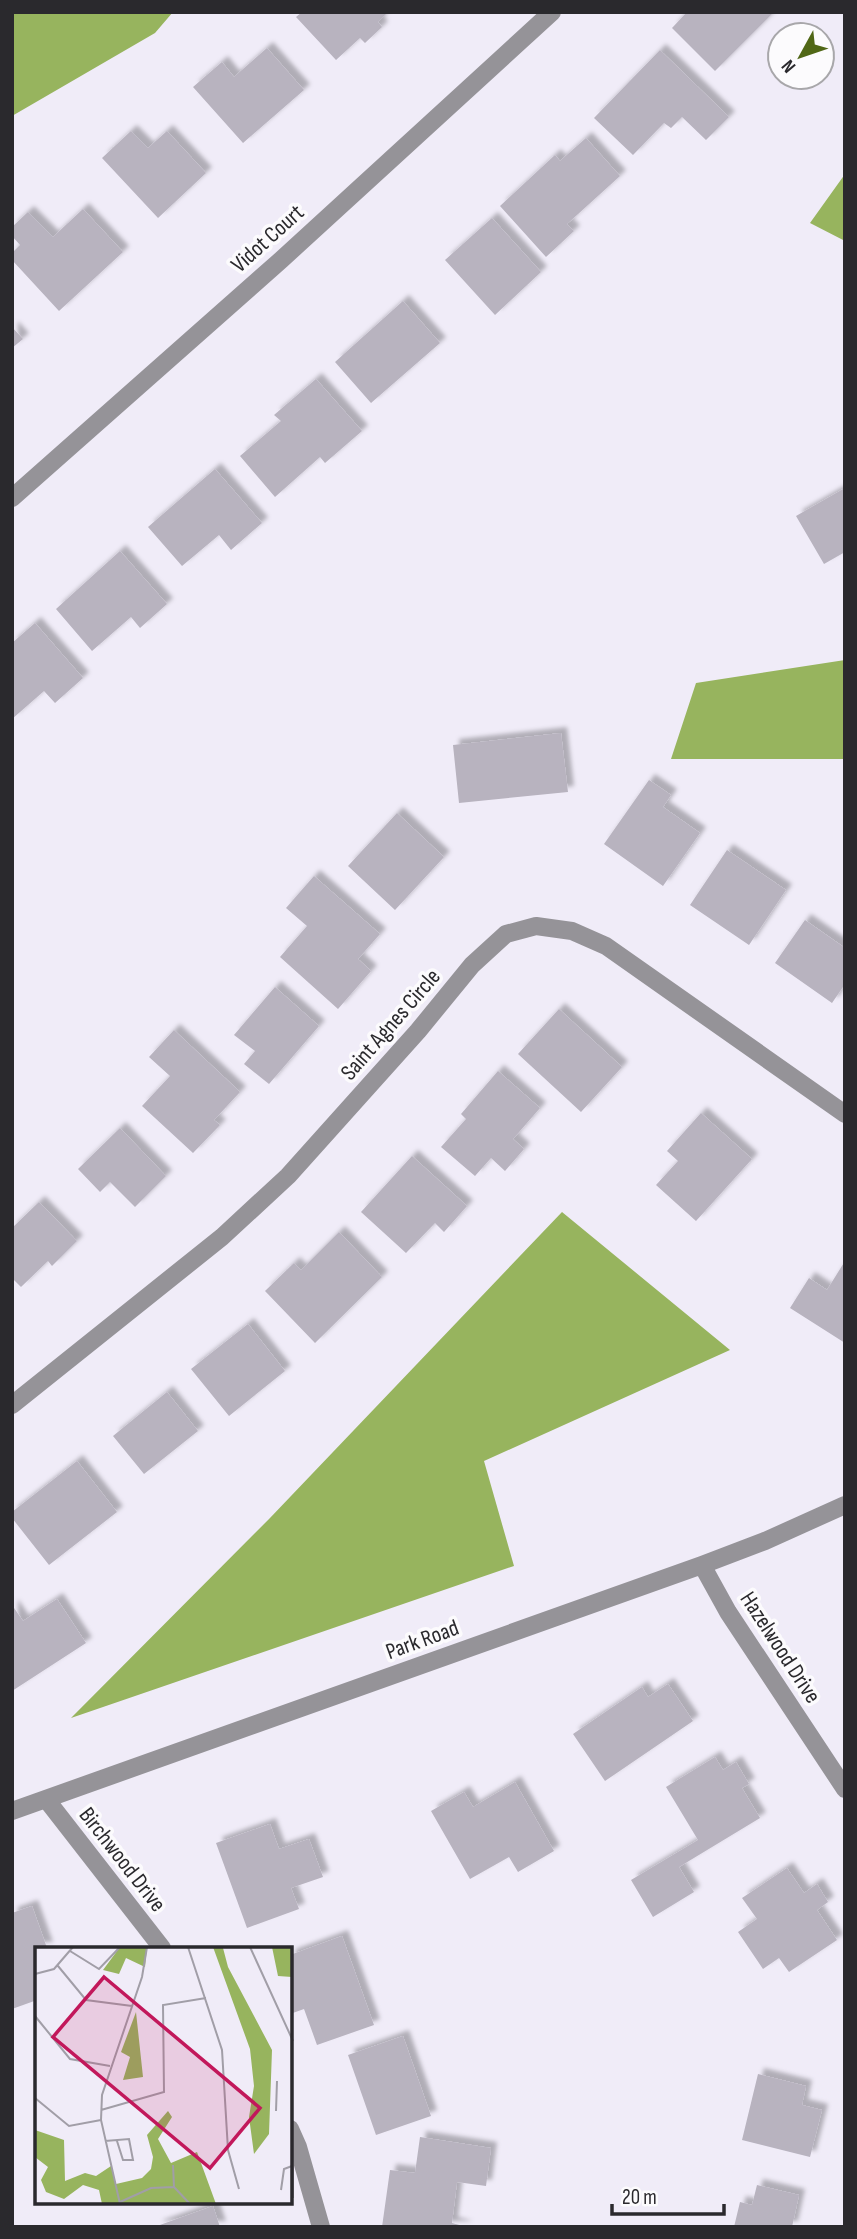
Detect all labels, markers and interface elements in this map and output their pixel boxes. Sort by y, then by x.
north arrow [766,21,836,91]
text: N [777,55,801,77]
street label: Vidot Court [225,199,310,279]
street label: Saint Agnes Circle [335,963,447,1086]
street label: Hazelwood Drive [734,1587,827,1709]
street label: Park Road [382,1614,463,1666]
street label: Birchwood Drive [73,1802,172,1918]
inset map [35,1947,292,2204]
scale bar [612,2172,724,2216]
text: 20 m [622,2185,657,2210]

